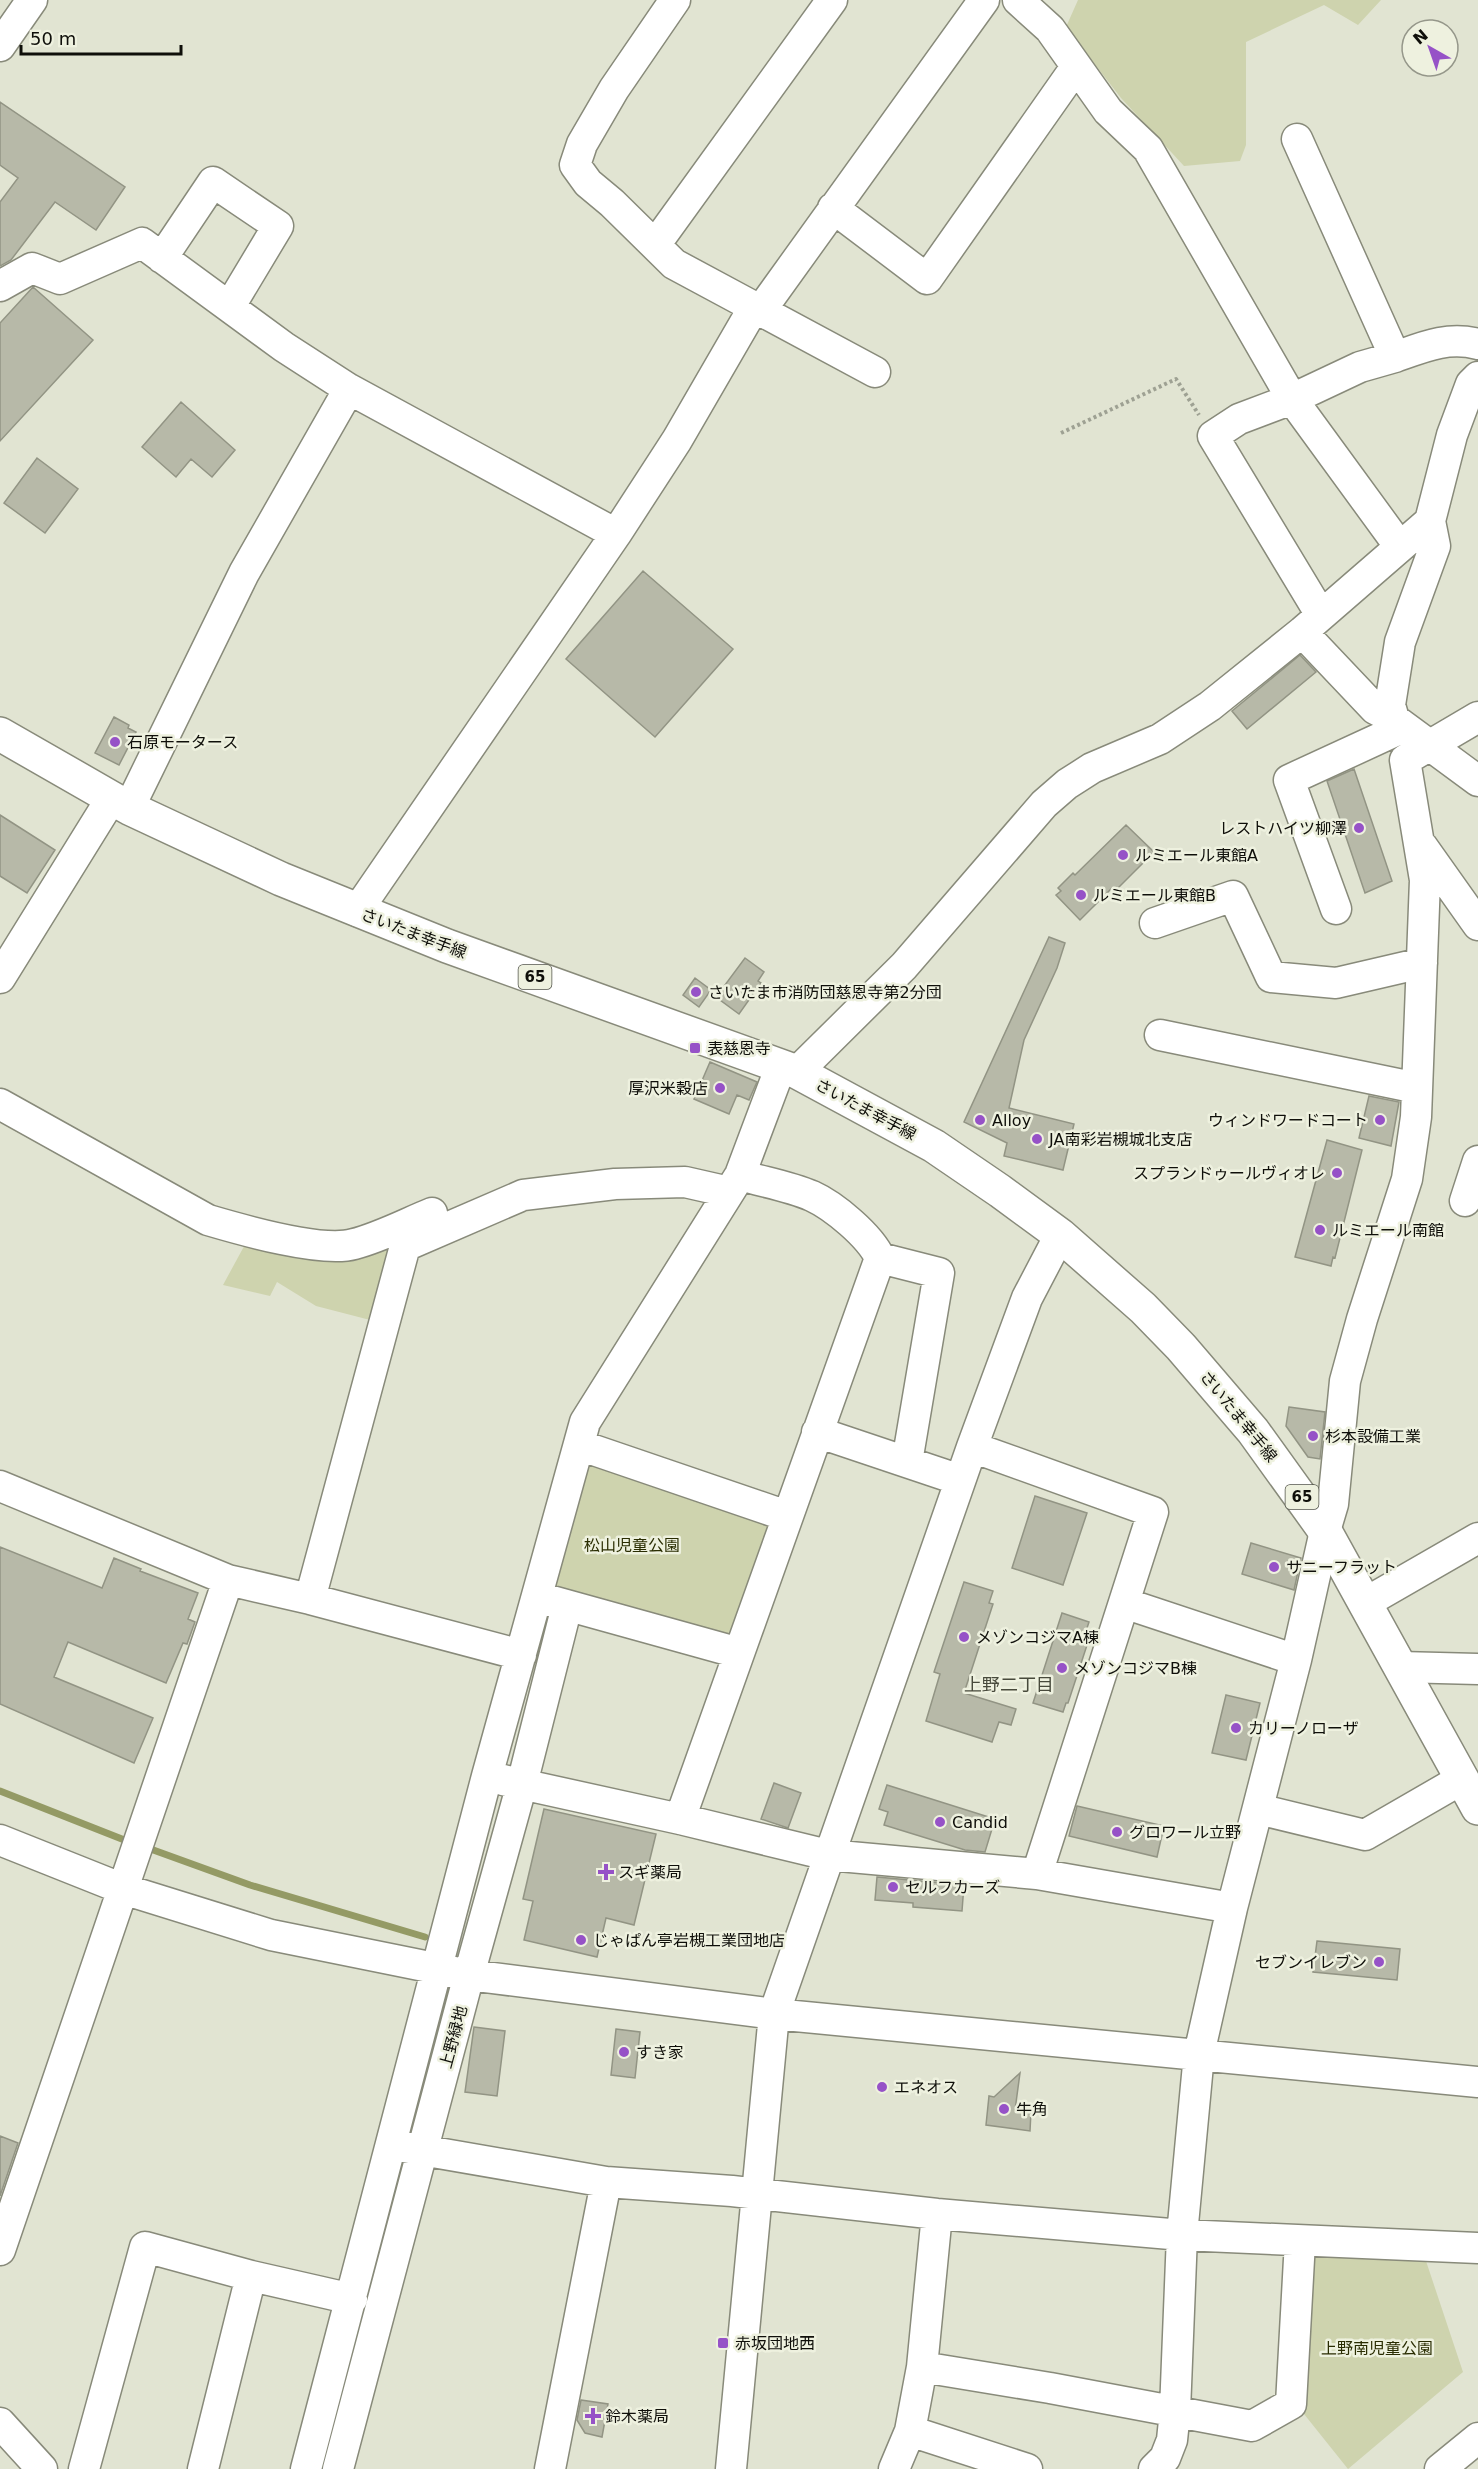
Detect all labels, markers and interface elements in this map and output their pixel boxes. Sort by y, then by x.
scale bar [21,18,182,56]
north arrow [1400,18,1460,78]
text: N [1409,25,1432,48]
text: 50 m [30,28,76,49]
place label: 石原モータース [127,733,238,752]
marker: 石原モータース [108,735,122,749]
place label: レストハイツ柳澤 [1219,819,1347,838]
marker: レストハイツ柳澤 [1352,821,1366,835]
place label: ルミエール東館A [1135,846,1258,865]
marker: ルミエール東館A [1116,848,1130,862]
place label: ルミエール東館B [1093,886,1216,905]
marker: ルミエール東館B [1074,888,1088,902]
street label: さいたま幸手線 [358,905,469,962]
road number: 65 [518,965,552,989]
place label: さいたま市消防団慈恩寺第2分団 [708,983,942,1002]
marker: さいたま市消防団慈恩寺第2分団 [689,985,703,999]
place label: 表慈恩寺 [707,1039,771,1058]
marker: 表慈恩寺 [688,1041,702,1055]
street label: さいたま幸手線 [812,1075,919,1144]
place label: 厚沢米穀店 [628,1079,708,1098]
marker: 厚沢米穀店 [713,1081,727,1095]
place label: Alloy [992,1111,1031,1130]
place label: ウィンドワードコート [1208,1111,1368,1130]
marker: Alloy [973,1113,987,1127]
marker: ウィンドワードコート [1373,1113,1387,1127]
place label: JA南彩岩槻城北支店 [1048,1130,1192,1149]
marker: JA南彩岩槻城北支店 [1030,1132,1044,1146]
place label: スプランドゥールヴィオレ [1133,1164,1325,1183]
marker: スプランドゥールヴィオレ [1330,1166,1344,1180]
place label: ルミエール南館 [1332,1221,1444,1240]
marker: ルミエール南館 [1313,1223,1327,1237]
street label: さいたま幸手線 [1196,1367,1281,1466]
place label: 杉本設備工業 [1325,1427,1421,1446]
marker: 杉本設備工業 [1306,1429,1320,1443]
road number: 65 [1286,1485,1318,1509]
park label: 松山児童公園 [584,1536,680,1555]
place label: サニーフラット [1286,1558,1397,1577]
marker: サニーフラット [1267,1560,1281,1574]
place label: メゾンコジマA棟 [976,1628,1099,1647]
marker: メゾンコジマA棟 [957,1630,971,1644]
place label: メゾンコジマB棟 [1074,1659,1197,1678]
marker: メゾンコジマB棟 [1055,1661,1069,1675]
district label: 上野二丁目 [964,1674,1054,1695]
place label: カリーノローザ [1248,1719,1359,1738]
marker: カリーノローザ [1229,1721,1243,1735]
place label: Candid [952,1813,1008,1832]
marker: Candid [933,1815,947,1829]
place label: グロワール立野 [1129,1823,1241,1842]
marker: グロワール立野 [1110,1825,1124,1839]
place label: スギ薬局 [618,1863,682,1882]
marker: スギ薬局 [599,1865,613,1879]
place label: セルフカーズ [905,1878,1000,1897]
marker: セルフカーズ [886,1880,900,1894]
place label: じゃぱん亭岩槻工業団地店 [593,1931,785,1950]
marker: じゃぱん亭岩槻工業団地店 [574,1933,588,1947]
place label: セブンイレブン [1255,1953,1367,1972]
marker: セブンイレブン [1372,1955,1386,1969]
street label: 上野緑地 [436,2004,471,2071]
place label: すき家 [636,2043,684,2062]
marker: すき家 [617,2045,631,2059]
place label: エネオス [894,2078,958,2097]
marker: エネオス [875,2080,889,2094]
place label: 牛角 [1016,2100,1048,2119]
marker: 牛角 [997,2102,1011,2116]
place label: 赤坂団地西 [735,2334,815,2353]
marker: 赤坂団地西 [716,2336,730,2350]
park label: 上野南児童公園 [1321,2339,1433,2358]
place label: 鈴木薬局 [605,2407,669,2426]
marker: 鈴木薬局 [586,2409,600,2423]

